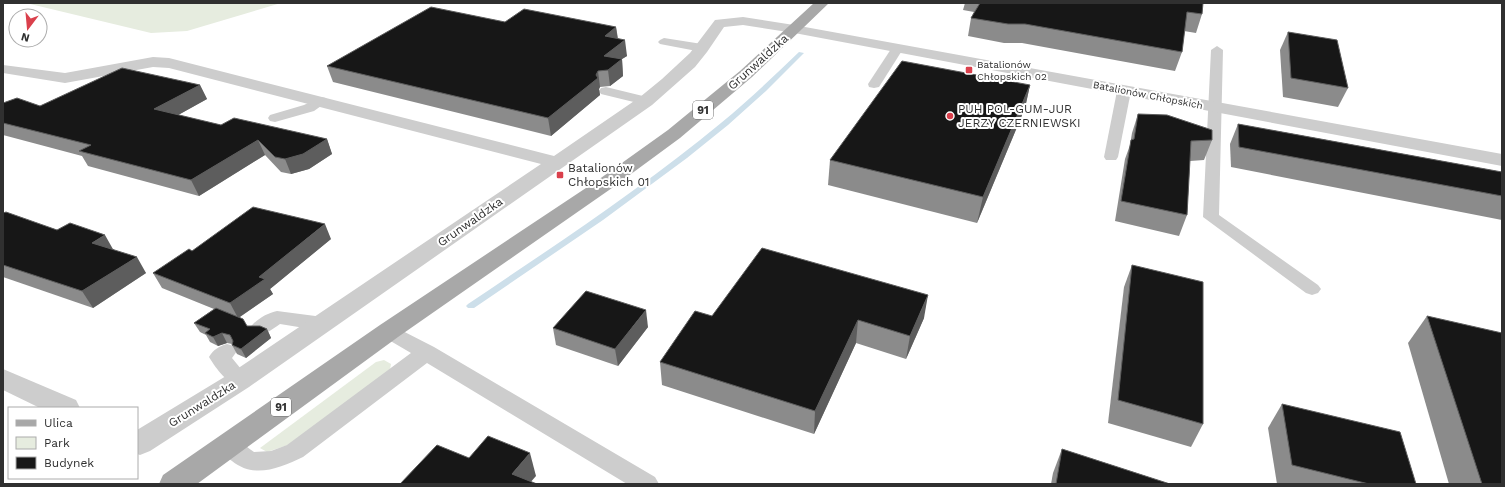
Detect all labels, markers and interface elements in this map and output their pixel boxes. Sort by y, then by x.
north arrow [8,8,48,48]
text: N [20,30,31,45]
street label: Grunwaldzka [725,31,791,93]
place label: Batalionów Chłopskich 02 [977,59,1047,82]
marker: Batalionów Chłopskich 02 [964,65,974,75]
street label: Batalionów Chłopskich [1092,79,1204,111]
road number: 91 [693,101,713,119]
place label: PUH POL-GUM-JUR JERZY CZERNIEWSKI [958,102,1080,130]
marker: PUH POL-GUM-JUR JERZY CZERNIEWSKI [945,111,955,121]
place label: Batalionów Chłopskich 01 [568,161,650,189]
marker: Batalionów Chłopskich 01 [555,170,565,180]
street label: Grunwaldzka [435,194,505,250]
street label: Grunwaldzka [166,378,238,430]
road number: 91 [271,398,291,416]
legend [8,407,138,479]
text: Ulica [44,416,73,430]
text: Park [44,436,70,450]
text: Budynek [44,456,94,470]

